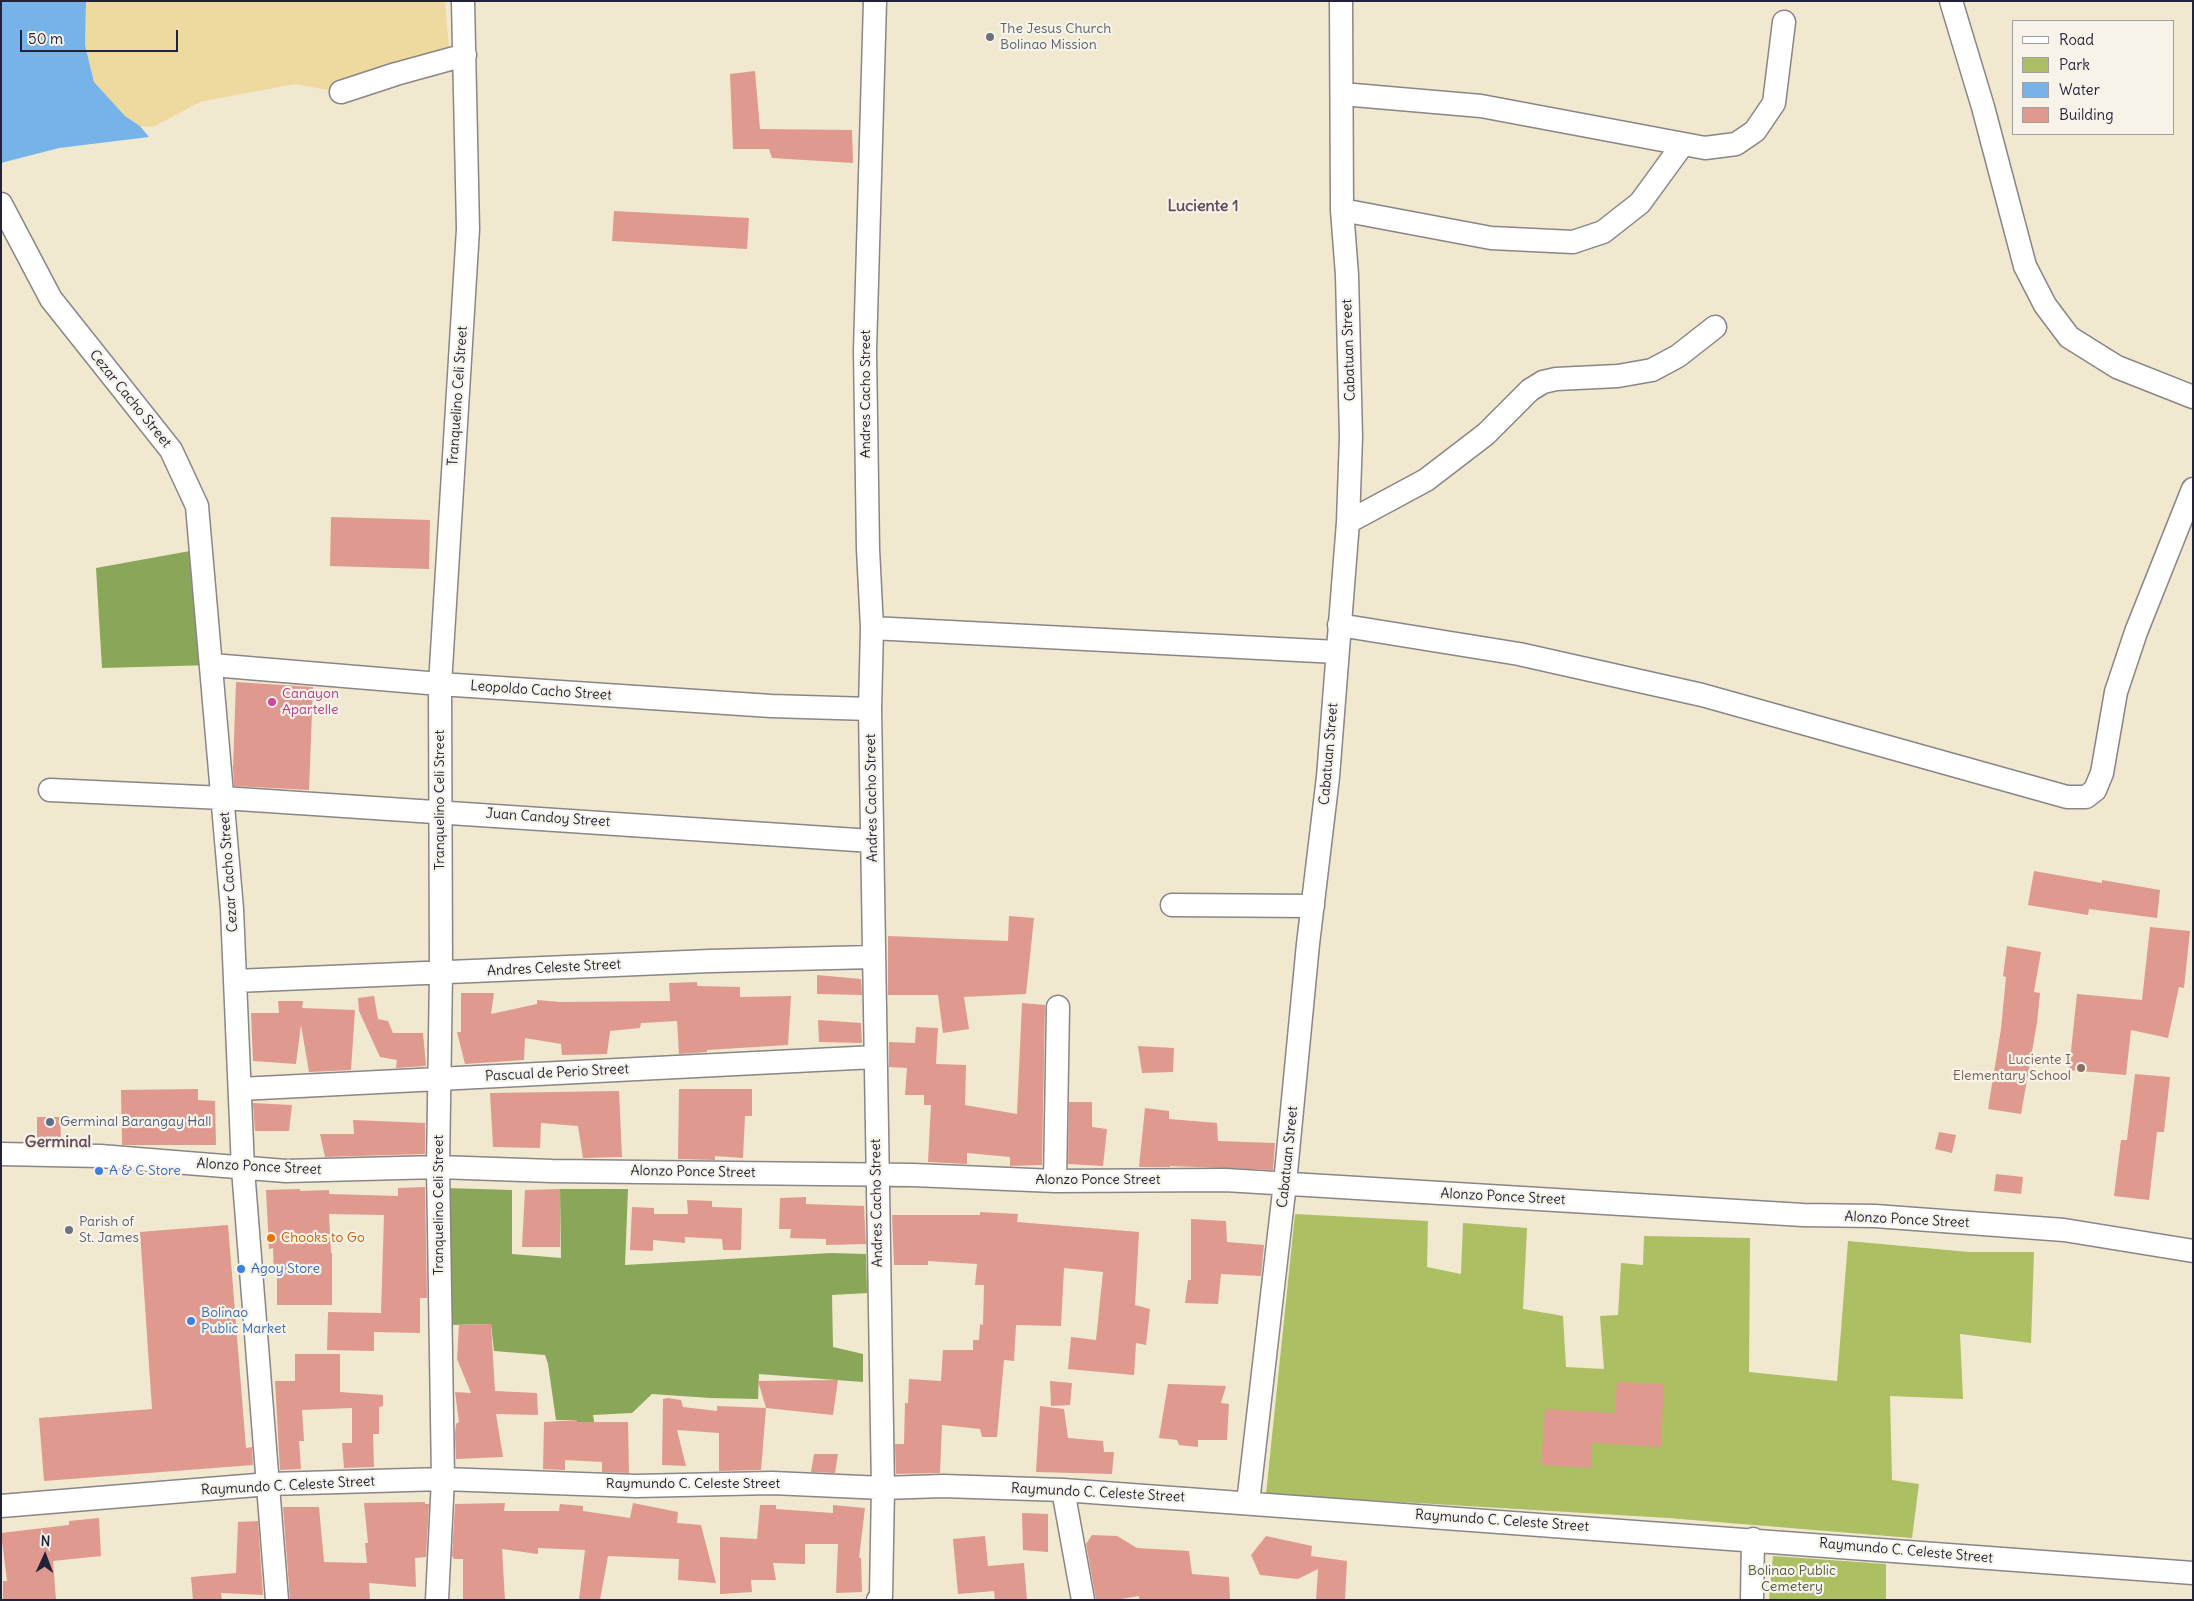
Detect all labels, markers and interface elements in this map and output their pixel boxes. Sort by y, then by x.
scale bar [22,20,180,52]
legend [2012,20,2174,135]
place label: The Jesus Church Bolinao Mission [1000,21,1111,54]
text: 50 m [28,29,63,48]
text: Road [2059,30,2094,49]
marker: The Jesus Church Bolinao Mission [984,31,996,43]
text: Park [2059,55,2090,74]
text: Water [2059,80,2100,99]
text: Building [2059,105,2114,124]
district label: Luciente 1 [1167,196,1239,216]
street label: Cabatuan Street [1339,299,1359,401]
street label: Tranquelino Celi Street [445,325,471,467]
street label: Andres Cacho Street [858,330,874,458]
street label: Cezar Cacho Street [85,347,175,451]
street label: Leopoldo Cacho Street [470,678,612,704]
place label: Canayon Apartelle [282,686,339,719]
marker: Canayon Apartelle [266,696,278,708]
street label: Cabatuan Street [1316,702,1342,806]
street label: Tranquelino Celi Street [432,730,448,870]
street label: Andres Cacho Street [862,734,882,862]
street label: Juan Candoy Street [485,805,611,831]
street label: Cezar Cacho Street [216,811,242,933]
street label: Andres Celeste Street [487,956,621,980]
place label: Luciente I Elementary School [1953,1052,2071,1084]
street label: Pascual de Perio Street [485,1061,629,1085]
marker: Luciente I Elementary School [2075,1062,2087,1074]
street label: Cabatuan Street [1274,1105,1302,1209]
place label: Germinal Barangay Hall [60,1114,212,1130]
marker: Germinal Barangay Hall [44,1116,56,1128]
district label: Germinal [25,1132,91,1152]
street label: Tranquelino Celi Street [431,1135,447,1275]
street label: Andres Cacho Street [867,1139,887,1267]
street label: Alonzo Ponce Street [196,1155,322,1179]
place label: A & C Store [109,1163,181,1179]
street label: Alonzo Ponce Street [630,1163,756,1181]
marker: A & C Store [93,1165,105,1177]
street label: Alonzo Ponce Street [1035,1172,1161,1188]
street label: Alonzo Ponce Street [1440,1185,1566,1209]
street label: Alonzo Ponce Street [1844,1208,1970,1232]
place label: Parish of St. James [79,1214,139,1246]
marker: Parish of St. James [63,1224,75,1236]
place label: Chooks to Go [281,1230,365,1246]
marker: Chooks to Go [265,1232,277,1244]
place label: Agoy Store [251,1261,320,1277]
marker: Agoy Store [235,1263,247,1275]
place label: Bolinao Public Market [201,1305,286,1338]
marker: Bolinao Public Market [185,1315,197,1327]
street label: Raymundo C. Celeste Street [201,1473,375,1499]
street label: Raymundo C. Celeste Street [606,1476,780,1492]
street label: Raymundo C. Celeste Street [1011,1480,1185,1506]
street label: Raymundo C. Celeste Street [1414,1507,1590,1535]
north arrow [20,1531,70,1581]
text: N [40,1532,51,1550]
street label: Raymundo C. Celeste Street [1818,1535,1994,1567]
park label: Bolinao Public Cemetery [1748,1563,1836,1595]

